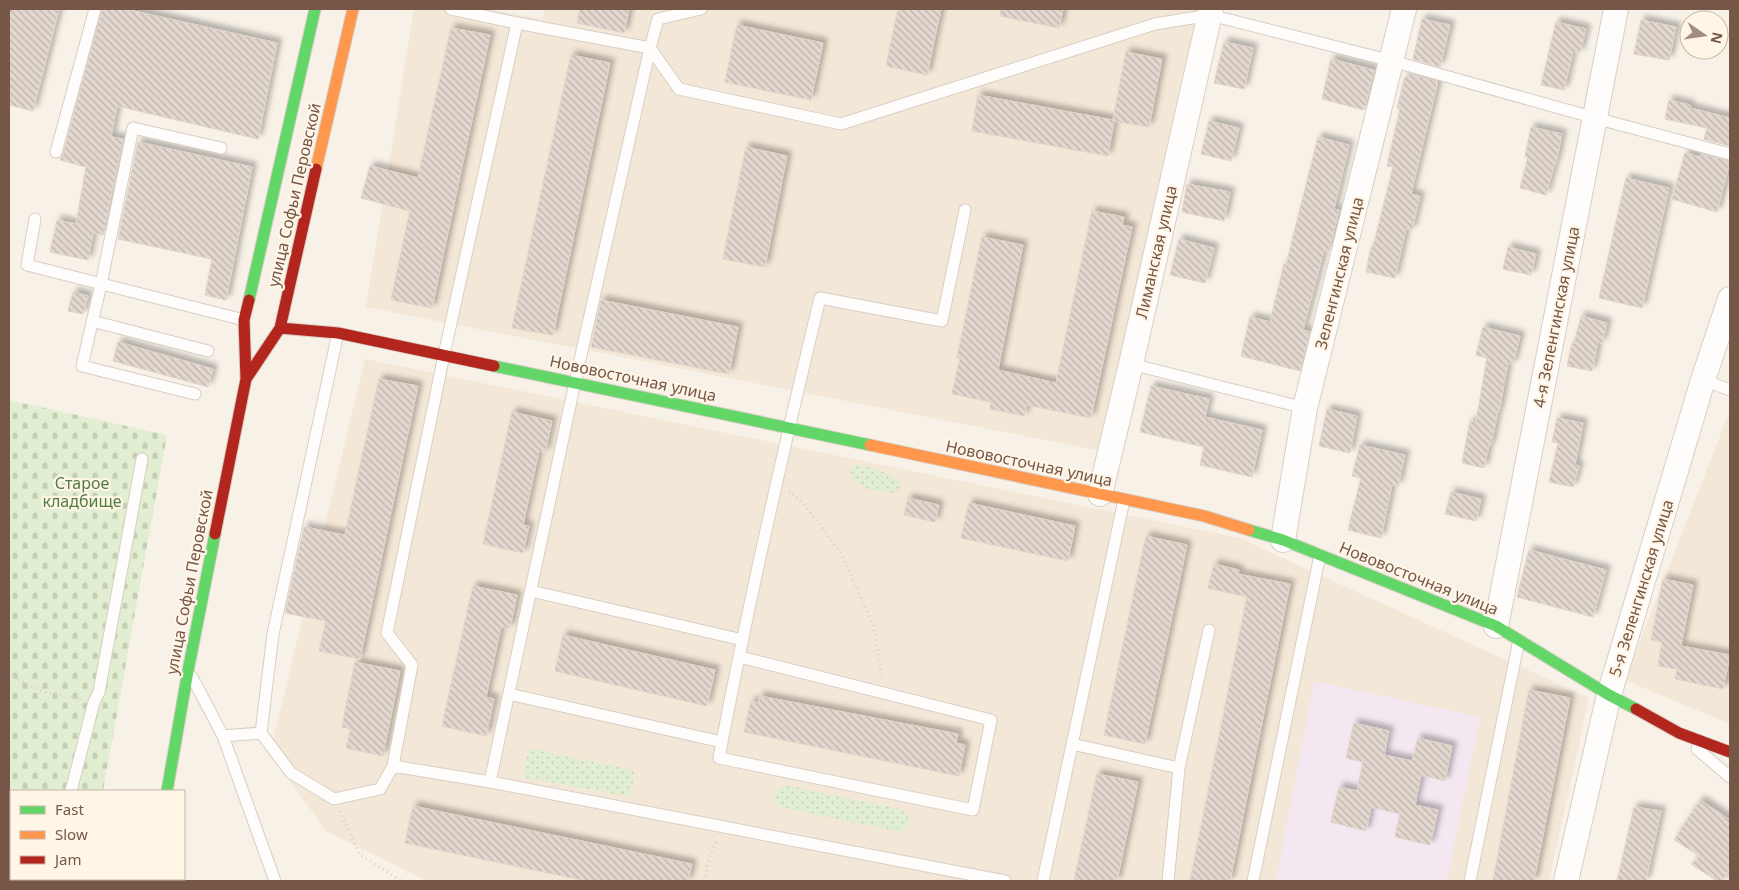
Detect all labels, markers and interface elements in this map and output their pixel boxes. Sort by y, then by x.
north arrow [1679,10,1729,60]
text: N [1707,30,1728,46]
street label: улица Софьи Перовской [262,101,326,289]
street label: Лиманская улица [1130,183,1182,321]
street label: Зеленгинская улица [1309,194,1369,352]
street label: 4-я Зеленгинская улица [1528,224,1584,410]
street label: Нововосточная улица [548,350,718,406]
street label: Нововосточная улица [944,435,1114,491]
park label: Старое кладбище [42,472,122,512]
street label: улица Софьи Перовской [160,488,218,676]
street label: 5-я Зеленгинская улица [1604,497,1678,679]
street label: Нововосточная улица [1336,536,1502,620]
legend [10,790,185,880]
text: Fast [55,799,84,819]
text: Slow [55,824,88,844]
text: Jam [53,849,82,869]

